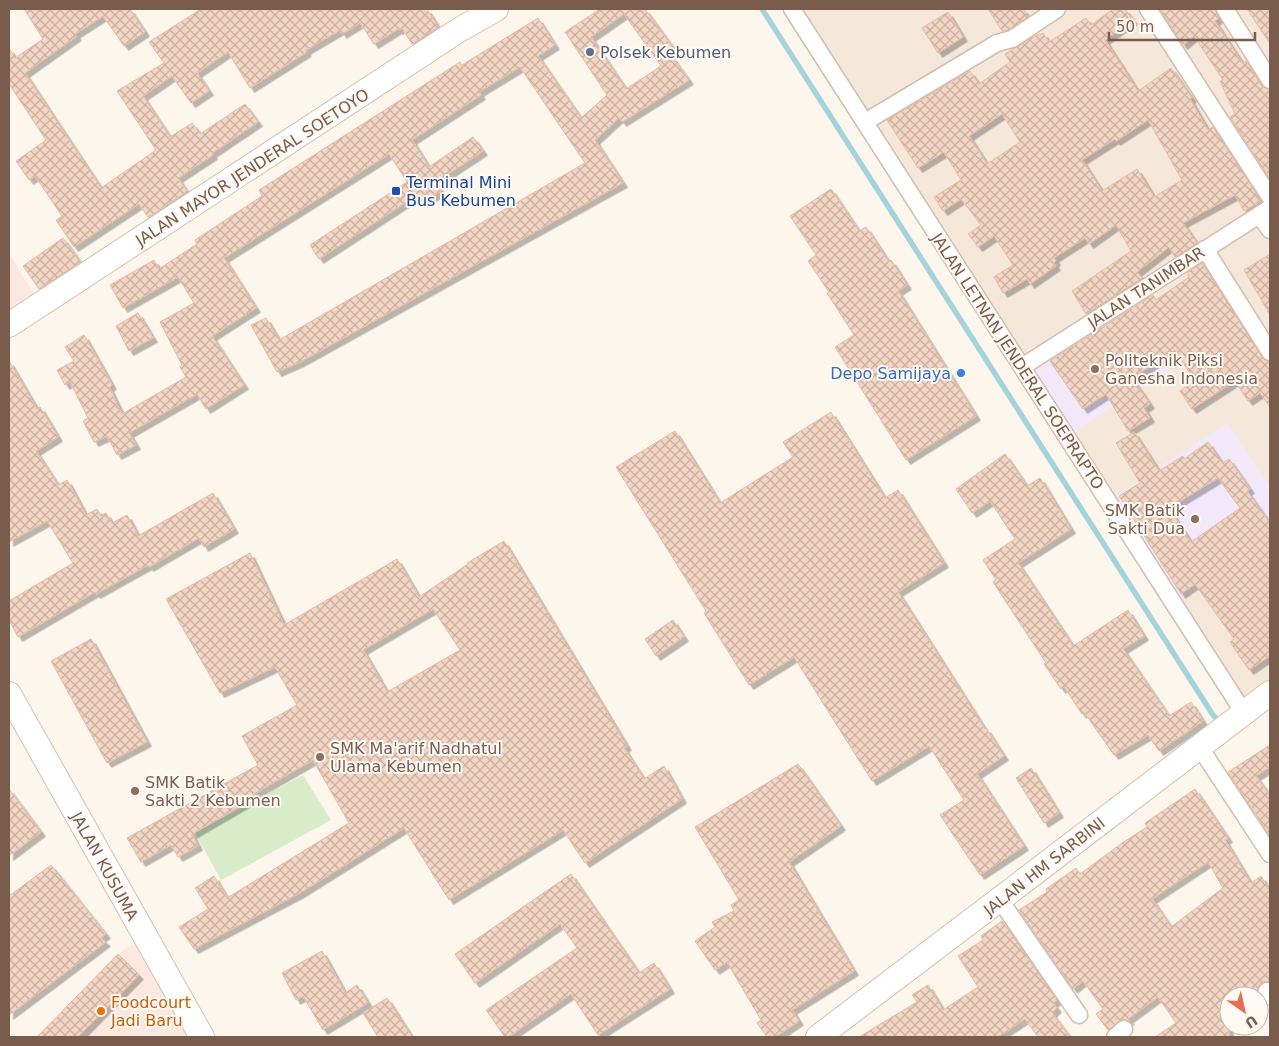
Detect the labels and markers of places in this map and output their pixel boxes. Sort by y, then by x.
place label: Polsek Kebumen [600,43,731,62]
marker: Polsek Kebumen [584,46,596,58]
place label: Terminal Mini Bus Kebumen [405,173,516,210]
marker: Terminal Mini Bus Kebumen [390,185,402,197]
place label: Politeknik Piksi Ganesha Indonesia [1105,351,1258,388]
marker: Politeknik Piksi Ganesha Indonesia [1089,363,1101,375]
place label: Depo Samijaya [830,364,951,383]
marker: Depo Samijaya [955,367,967,379]
place label: SMK Batik Sakti Dua [1105,501,1186,538]
marker: SMK Batik Sakti Dua [1189,513,1201,525]
place label: SMK Ma'arif Nadhatul Ulama Kebumen [330,739,502,776]
marker: SMK Ma'arif Nadhatul Ulama Kebumen [314,751,326,763]
place label: SMK Batik Sakti 2 Kebumen [145,773,281,810]
marker: SMK Batik Sakti 2 Kebumen [129,785,141,797]
place label: Foodcourt Jadi Baru [110,993,191,1030]
marker: Foodcourt Jadi Baru [95,1005,107,1017]

